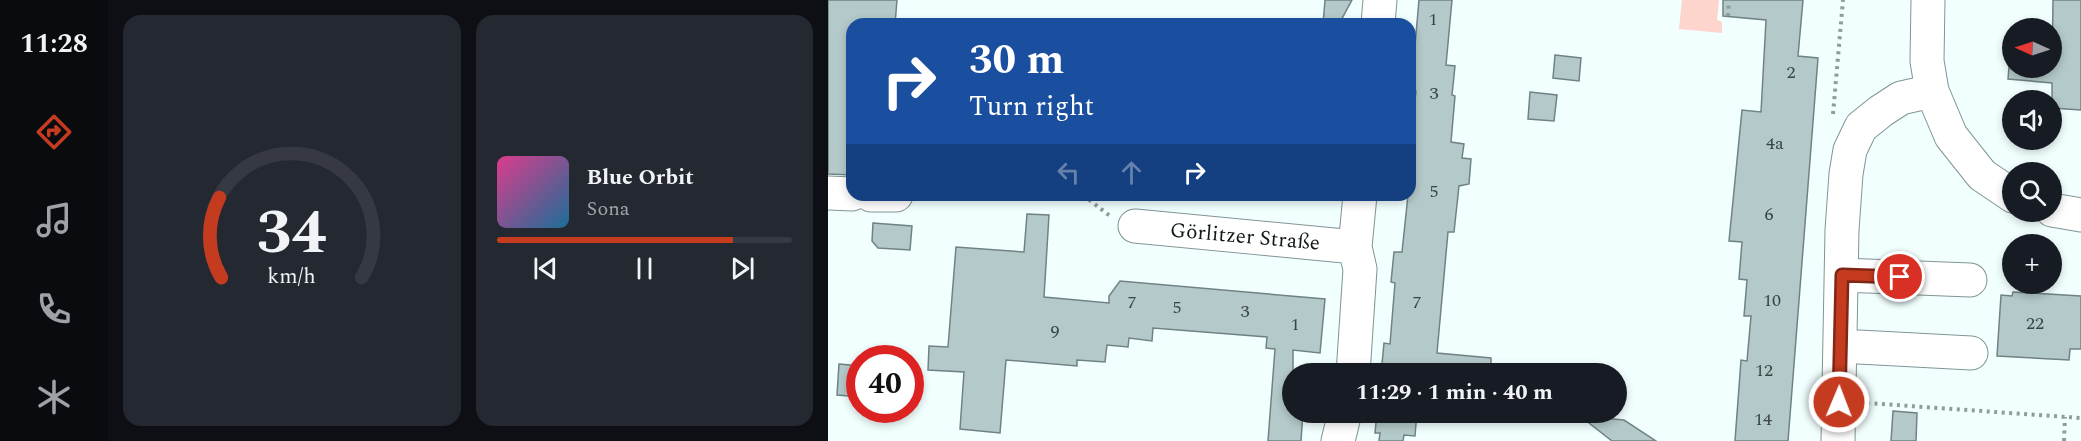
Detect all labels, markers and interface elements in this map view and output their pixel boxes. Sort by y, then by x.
house number: 1 [1429,6,1438,33]
north arrow [2002,18,2062,78]
map controls [2002,18,2062,294]
text: 11:28 [20,23,88,65]
text: 30 m [969,29,1064,92]
icon: right [870,42,948,120]
house number: 2 [1787,59,1796,86]
house number: 3 [1430,80,1439,107]
text: Turn right [969,86,1094,128]
button: sound [2002,90,2062,150]
icon: directions [33,111,75,153]
house number: 4a [1766,130,1784,157]
icon: left [1052,156,1085,189]
icon: ahead [1115,156,1148,189]
icon: right [1178,156,1211,189]
text: Blue Orbit [587,161,694,194]
button: search [2002,162,2062,222]
house number: 5 [1430,178,1439,205]
text: 34 [257,186,327,281]
text: Sona [587,194,630,224]
icon: music [33,199,75,241]
house number: 6 [1765,201,1774,228]
street label: Görlitzer Straße [1169,215,1321,259]
button: + [2002,234,2062,294]
pin [1874,251,1925,302]
icon: previous [529,252,562,285]
icon: pause [628,252,661,285]
icon: next [726,252,759,285]
text: km/h [268,260,316,293]
icon: arrive [1883,260,1916,293]
house number: 10 [1763,287,1781,314]
icon: phone [33,288,75,330]
house number: 7 [1128,289,1137,316]
house number: 7 [1413,289,1422,316]
house number: 5 [1173,294,1182,321]
house number: 3 [1241,298,1250,325]
house number: 22 [2026,310,2044,337]
house number: 1 [1291,311,1300,338]
house number: 9 [1051,318,1060,345]
speed limit sign: 40 [846,345,924,423]
house number: 12 [1755,357,1773,384]
position arrow [1807,370,1871,434]
icon: climate [33,376,75,418]
text: 11:29 · 1 min · 40 m [1356,376,1553,409]
house number: 14 [1754,406,1772,433]

